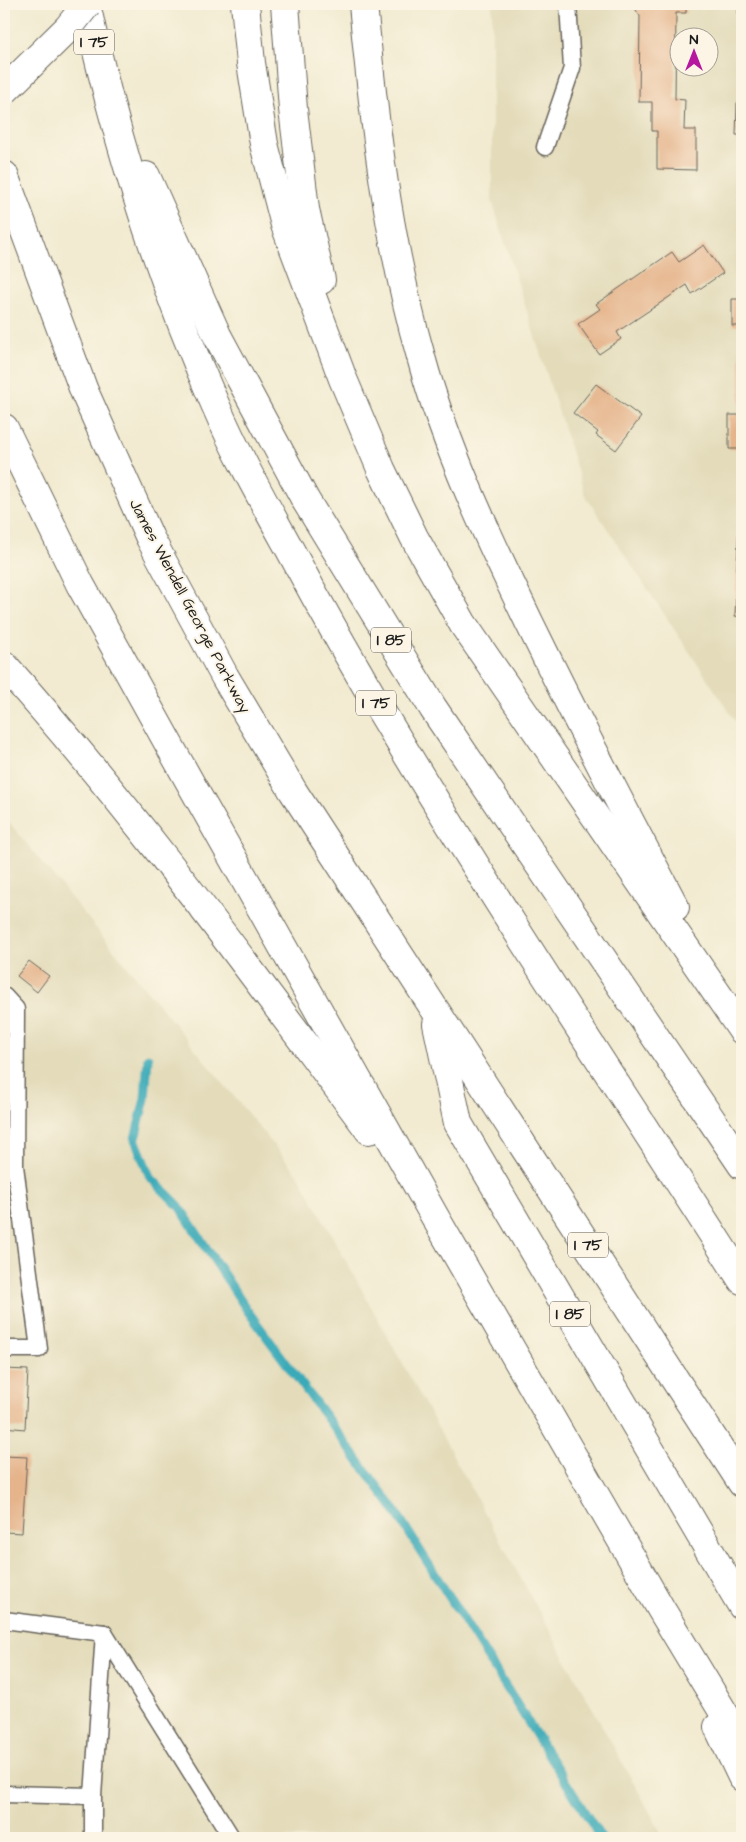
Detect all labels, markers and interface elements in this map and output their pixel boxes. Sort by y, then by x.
north arrow [668,28,718,78]
road number: I 75 [74,30,114,54]
text: N [690,30,699,50]
street label: James Wendell George Parkway [123,495,256,718]
road number: I 85 [371,628,411,652]
road number: I 75 [356,690,396,716]
road number: I 75 [568,1232,608,1258]
road number: I 85 [550,1302,590,1326]

